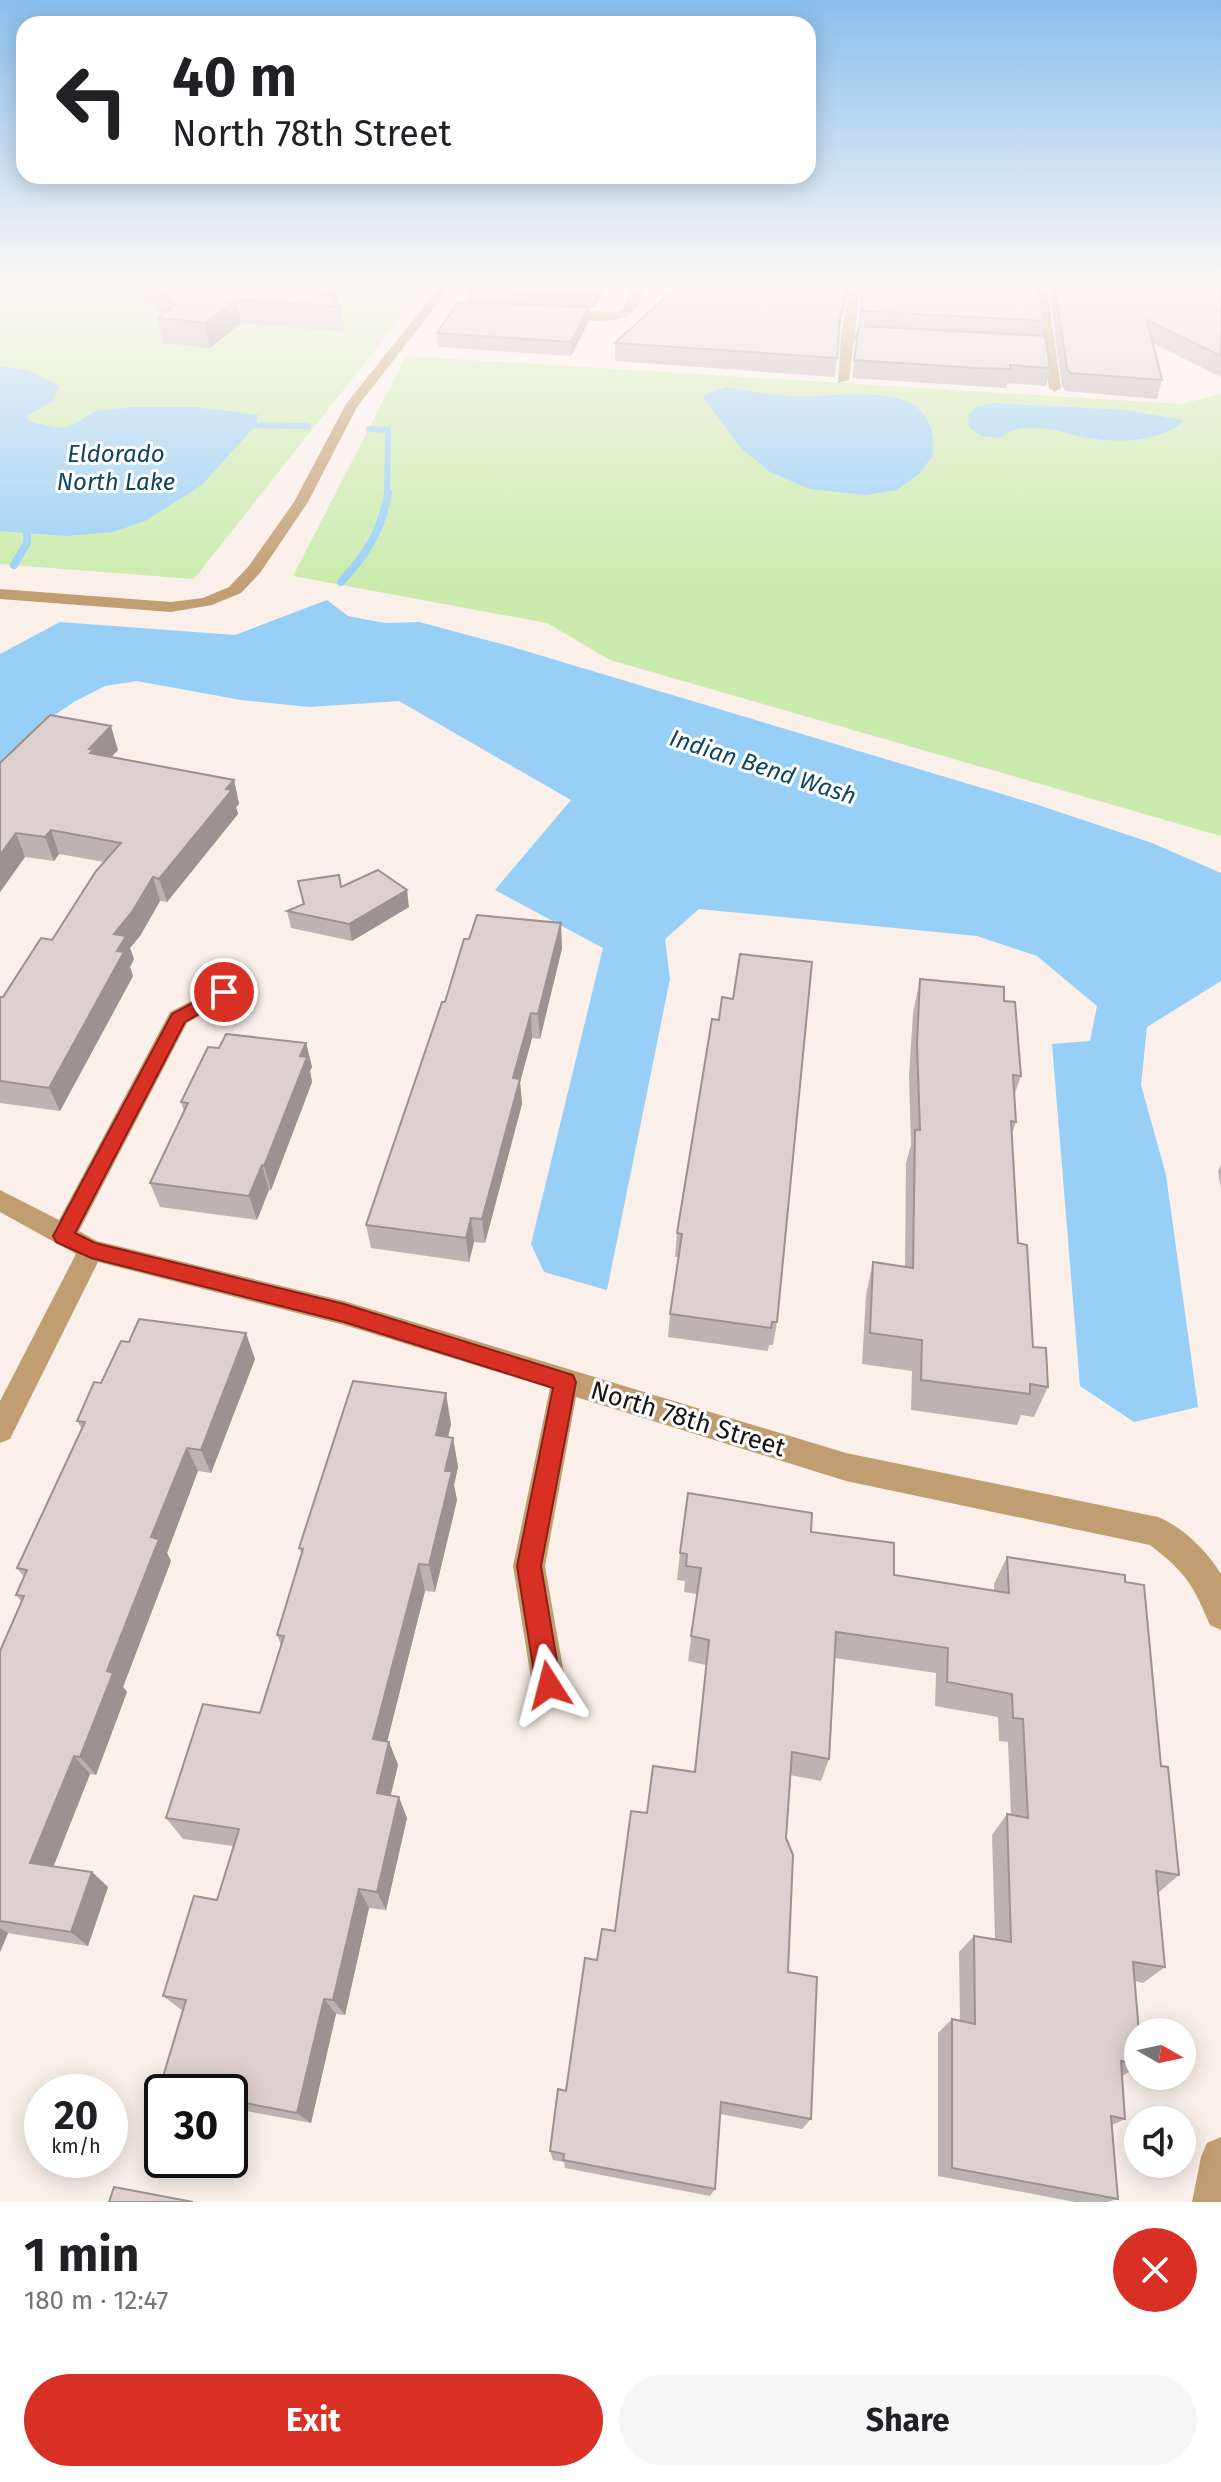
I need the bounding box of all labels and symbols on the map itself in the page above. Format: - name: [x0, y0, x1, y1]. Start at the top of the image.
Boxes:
- water label: Eldorado North Lake: [57, 440, 175, 496]
- water label: Indian Bend Wash: [666, 724, 860, 810]
- pin: [190, 958, 258, 1026]
- street label: North 78th Street: [587, 1375, 790, 1464]
- position arrow: [507, 1643, 591, 1727]
- north arrow: [1124, 2018, 1196, 2090]
- speed limit sign: 30: [144, 2074, 248, 2178]

